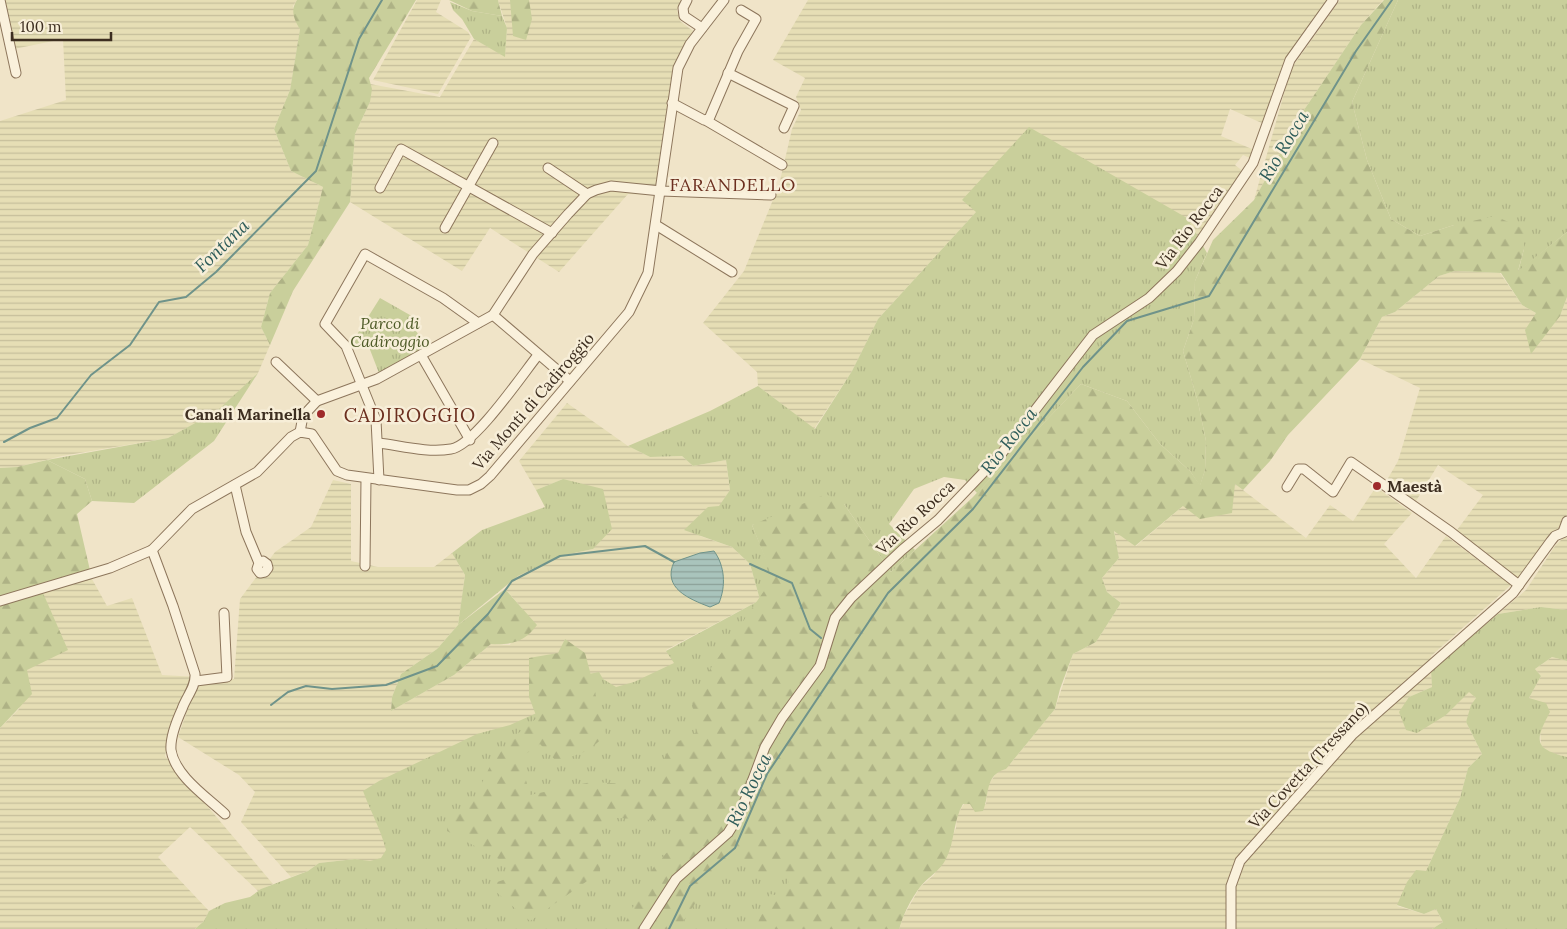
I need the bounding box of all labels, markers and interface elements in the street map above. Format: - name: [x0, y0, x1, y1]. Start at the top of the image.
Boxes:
- scale bar: [12, 10, 111, 42]
- text: 100 m: [20, 17, 61, 36]
- water label: Rio Rocca: [1253, 106, 1314, 185]
- district label: FARANDELLO: [670, 173, 796, 196]
- street label: Via Rio Rocca: [1150, 181, 1227, 274]
- water label: Fontana: [190, 214, 254, 277]
- park label: Parco di Cadiroggio: [350, 313, 430, 351]
- street label: Via Monti di Cadiroggio: [467, 328, 598, 475]
- district label: CADIROGGIO: [344, 403, 476, 427]
- water label: Rio Rocca: [975, 403, 1042, 479]
- place label: Canali Marinella: [185, 404, 312, 424]
- marker: Canali Marinella: [315, 408, 327, 420]
- street label: Via Rio Rocca: [871, 476, 958, 559]
- place label: Maestà: [1387, 476, 1443, 496]
- marker: Maestà: [1371, 480, 1383, 492]
- street label: Via Covetta (Tressano): [1243, 697, 1373, 834]
- water label: Rio Rocca: [721, 749, 776, 830]

